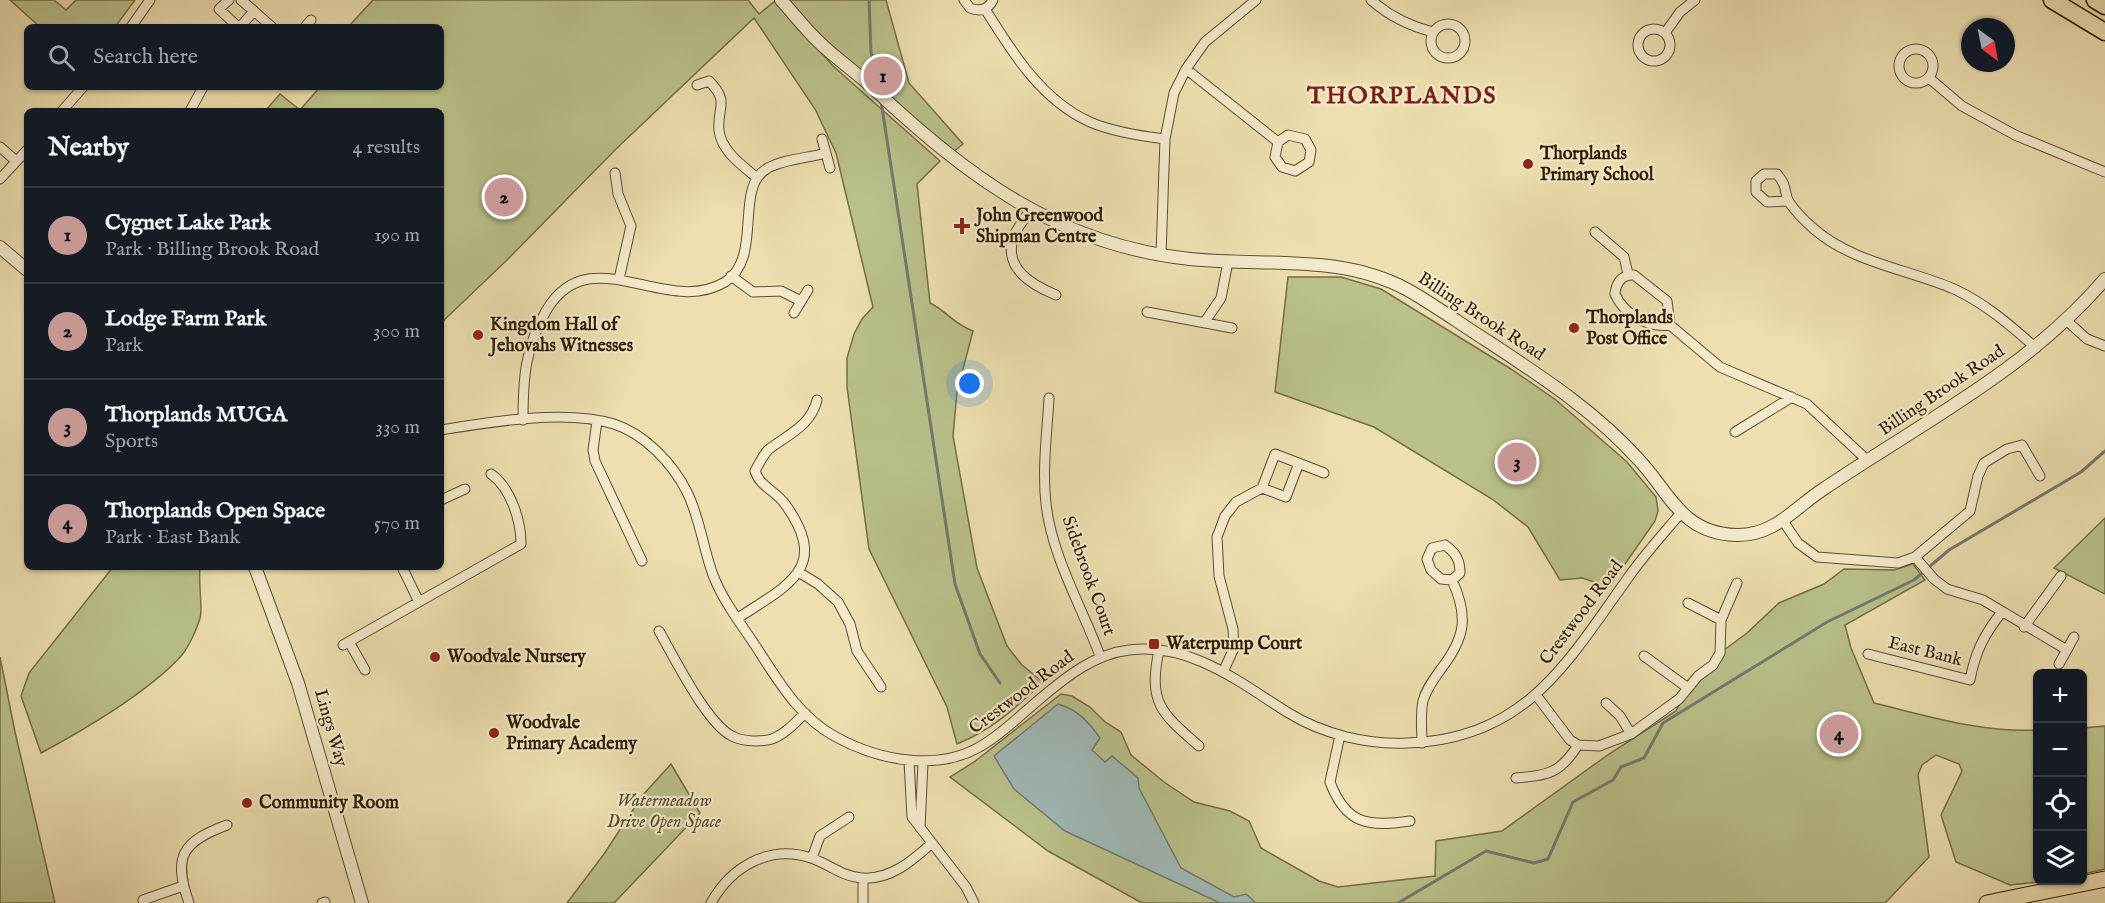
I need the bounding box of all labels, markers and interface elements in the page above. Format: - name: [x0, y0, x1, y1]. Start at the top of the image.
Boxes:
- north arrow: [1961, 18, 2015, 72]
- search box: [24, 24, 444, 90]
- icon: search: [45, 41, 78, 74]
- text: Search here: [93, 43, 198, 71]
- pin: 1: [864, 54, 902, 98]
- district label: THORPLANDS: [1306, 81, 1497, 112]
- text: Nearby: [48, 131, 129, 164]
- text: 4 results: [353, 135, 420, 160]
- place label: Thorplands Primary School: [1539, 143, 1655, 187]
- marker: Thorplands Primary School: [1521, 157, 1535, 171]
- pin: 2: [484, 174, 524, 220]
- place label: John Greenwood Shipman Centre: [974, 205, 1104, 249]
- text: Cygnet Lake Park: [105, 209, 271, 237]
- marker: John Greenwood Shipman Centre: [953, 217, 971, 235]
- text: 1: [64, 223, 71, 248]
- text: 190 m: [374, 223, 420, 248]
- text: Park · Billing Brook Road: [105, 237, 319, 262]
- street label: Billing Brook Road: [1413, 267, 1549, 367]
- text: Lodge Farm Park: [105, 305, 266, 333]
- place label: Thorplands Post Office: [1585, 307, 1674, 351]
- place label: Kingdom Hall of Jehovahs Witnesses: [488, 314, 634, 358]
- text: 2: [63, 319, 72, 344]
- text: 300 m: [373, 319, 420, 344]
- marker: Thorplands Post Office: [1567, 321, 1581, 335]
- marker: Kingdom Hall of Jehovahs Witnesses: [471, 328, 485, 342]
- text: Park: [105, 333, 143, 358]
- street label: Billing Brook Road: [1875, 340, 2010, 442]
- your location: [955, 369, 984, 398]
- text: Thorplands MUGA: [105, 401, 287, 429]
- text: 3: [64, 415, 71, 440]
- text: 330 m: [375, 415, 420, 440]
- text: Sports: [105, 429, 158, 454]
- pin: 3: [1498, 440, 1537, 484]
- text: Thorplands Open Space: [105, 497, 325, 525]
- text: 4: [63, 511, 72, 536]
- text: 570 m: [374, 511, 420, 536]
- street label: Sidebrook Court: [1056, 513, 1120, 639]
- text: Park · East Bank: [105, 525, 240, 550]
- street label: Crestwood Road: [1535, 556, 1629, 670]
- street label: East Bank: [1886, 632, 1965, 672]
- place label: Waterpump Court: [1165, 633, 1303, 656]
- marker: Waterpump Court: [1147, 637, 1161, 651]
- place label: Woodvale Nursery: [446, 646, 587, 669]
- street label: Crestwood Road: [965, 646, 1079, 740]
- marker: Woodvale Nursery: [428, 650, 442, 664]
- map controls: [2033, 669, 2087, 885]
- button: +: [2033, 669, 2087, 723]
- street label: Lings Way: [308, 687, 352, 770]
- place label: Woodvale Primary Academy: [505, 712, 638, 756]
- pin: 4: [1820, 712, 1858, 756]
- button: −: [2033, 723, 2087, 777]
- marker: Woodvale Primary Academy: [487, 726, 501, 740]
- button: locate: [2033, 777, 2087, 831]
- park label: Watermeadow Drive Open Space: [607, 790, 721, 834]
- place label: Community Room: [259, 792, 399, 815]
- marker: Community Room: [240, 796, 254, 810]
- button: layers: [2033, 831, 2087, 885]

